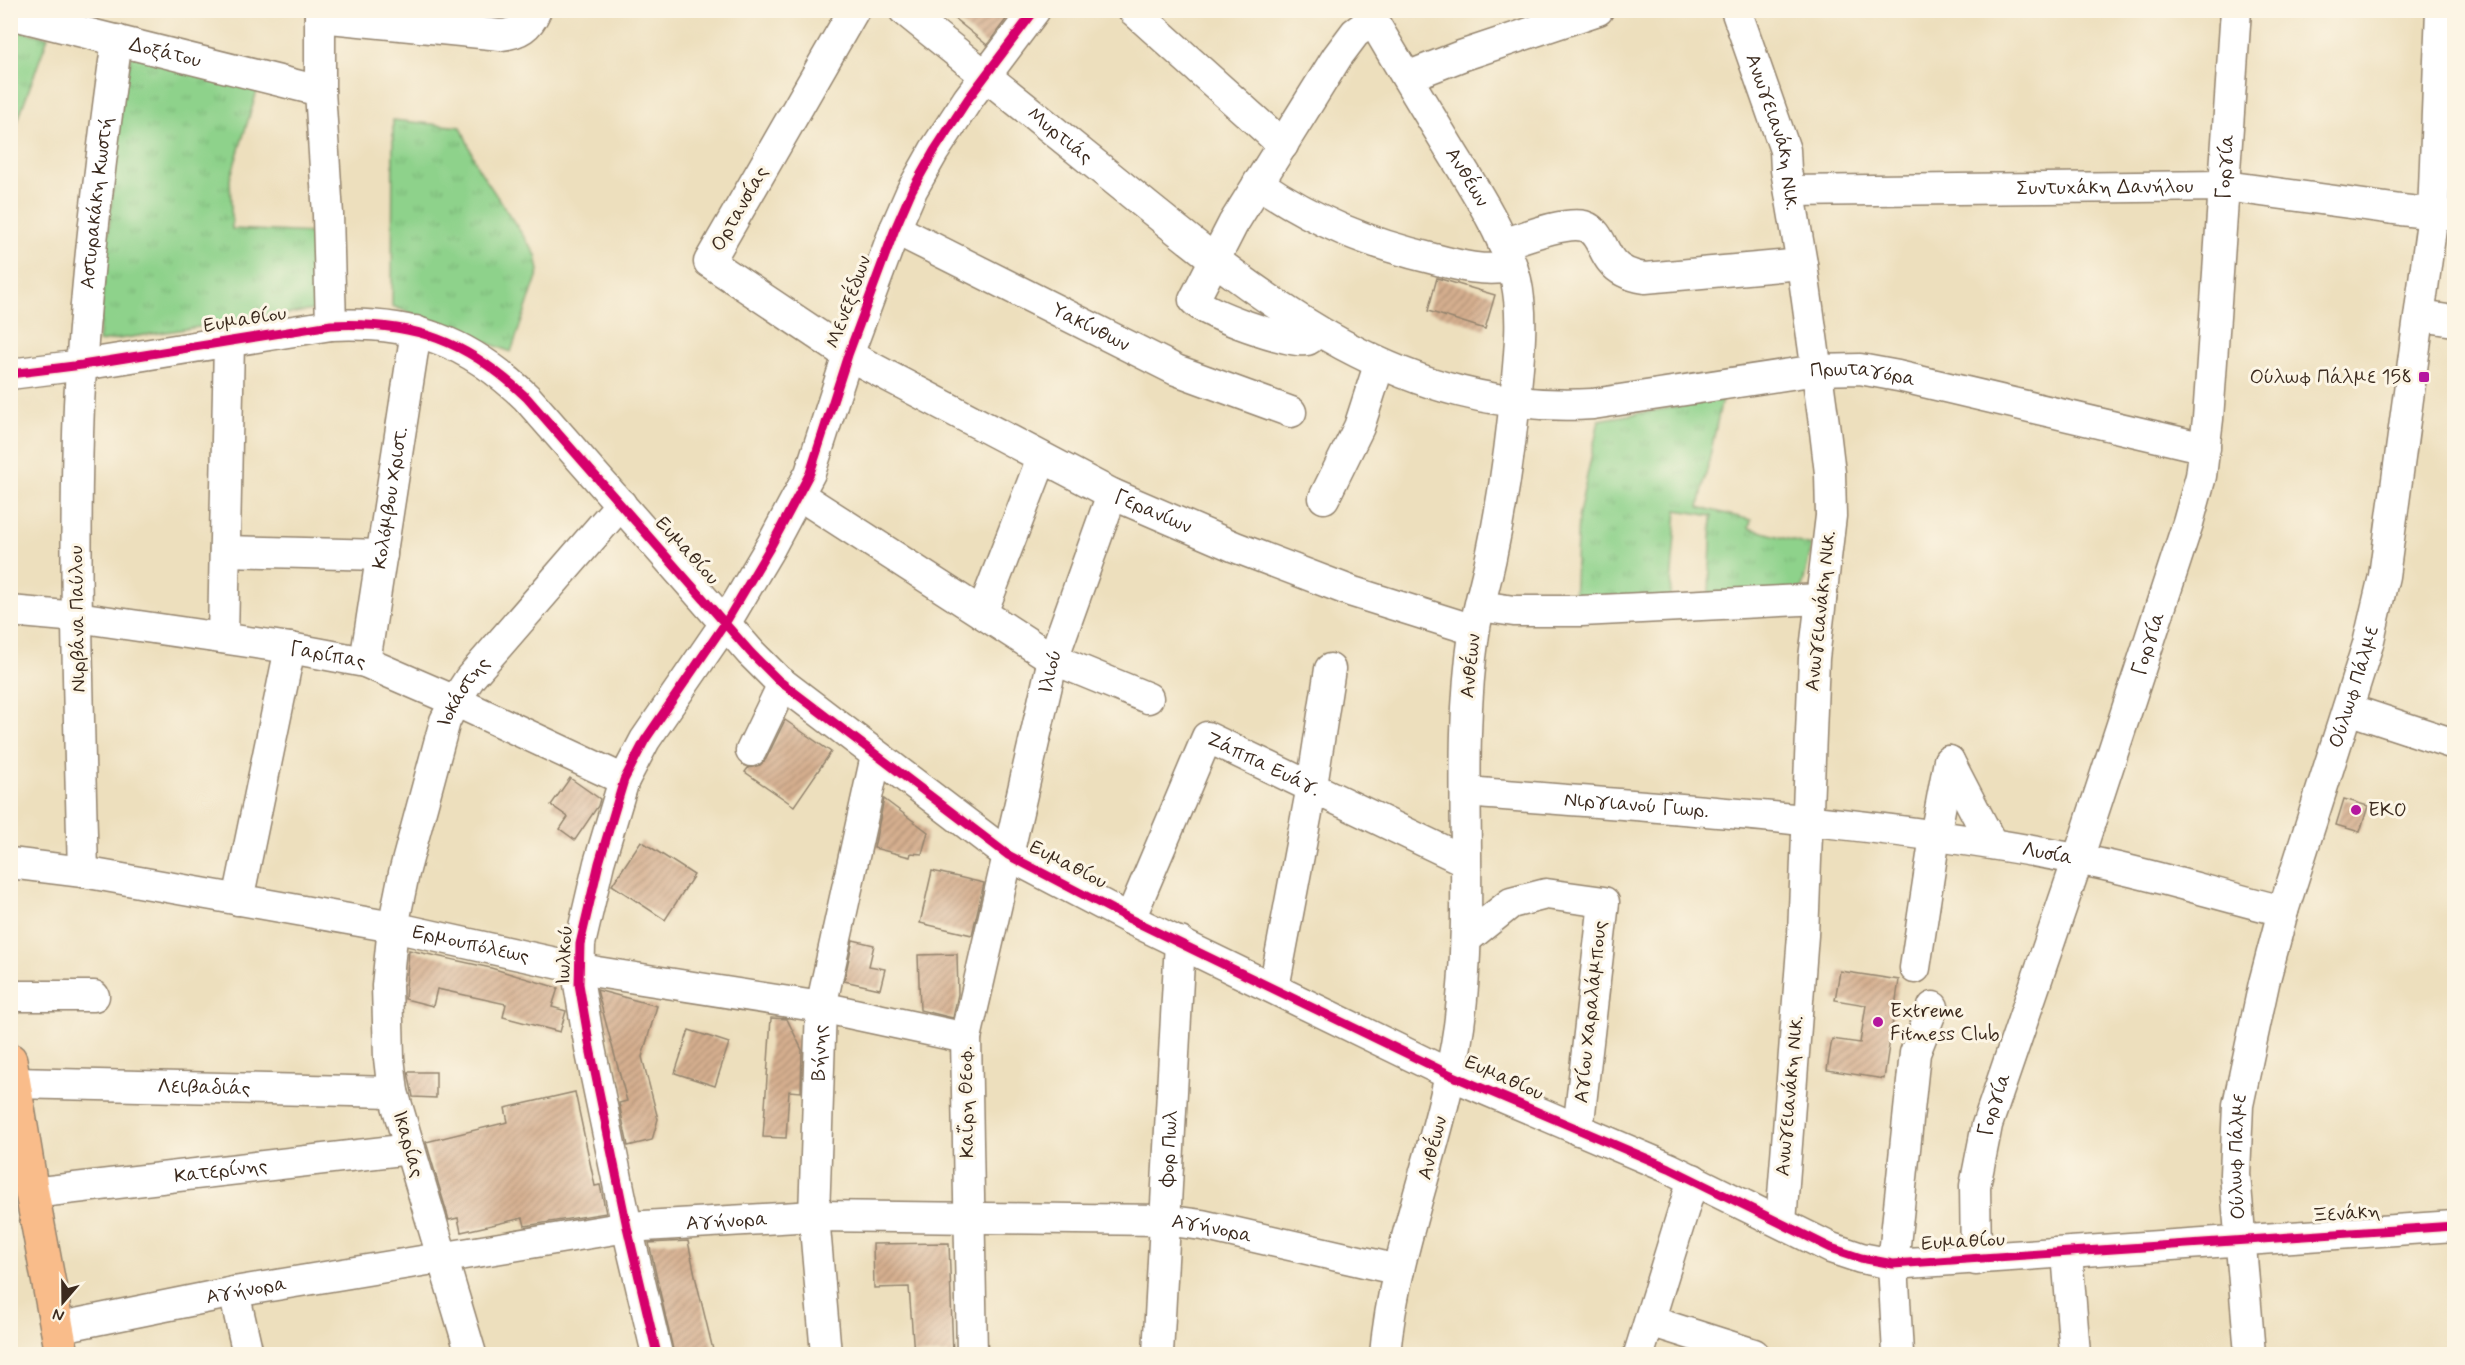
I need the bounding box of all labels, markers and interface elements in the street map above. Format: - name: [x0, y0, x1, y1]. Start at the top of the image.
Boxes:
- street label: Δοξάτου: [127, 31, 204, 74]
- street label: Ανωγειανάκη Νικ.: [1739, 50, 1806, 212]
- street label: Μυρτιάς: [1021, 101, 1099, 170]
- street label: Αστυρακάκη Κωστή: [74, 115, 120, 290]
- street label: Γοργία: [2210, 133, 2241, 200]
- street label: Ανθέων: [1439, 142, 1496, 212]
- street label: Ορτανσίας: [705, 161, 775, 257]
- street label: Συντυχάκη Δανήλου: [2016, 173, 2194, 202]
- street label: Μενεξέδων: [820, 252, 878, 352]
- street label: Υακίνθων: [1047, 296, 1135, 358]
- street label: Ευμαθίου: [201, 300, 289, 340]
- street label: Πρωταγόρα: [1808, 355, 1919, 393]
- place label: Ούλωφ Πάλμε 158: [2250, 364, 2412, 391]
- marker: Ούλωφ Πάλμε 158: [2417, 370, 2431, 384]
- street label: Κολόμβου Χριστ.: [366, 425, 415, 571]
- street label: Γερανίων: [1110, 483, 1196, 540]
- street label: Ευμαθίου: [649, 511, 725, 591]
- street label: Ανωγειανάκη Νικ.: [1799, 529, 1843, 693]
- street label: Νιρβάνα Παύλου: [63, 545, 93, 693]
- street label: Γοργία: [2126, 608, 2172, 679]
- street label: Ούλωφ Πάλμε: [2322, 623, 2385, 751]
- street label: Ανθέων: [1454, 632, 1488, 700]
- street label: Γαρίπας: [288, 635, 368, 675]
- street label: Ιλιού: [1032, 646, 1069, 696]
- street label: Ιοκάστης: [431, 651, 496, 729]
- street label: Ζάππα Ευάγ.: [1202, 725, 1325, 803]
- street label: Νιργιανού Γιωρ.: [1563, 786, 1710, 825]
- place label: EKO: [2368, 797, 2407, 824]
- marker: EKO: [2349, 803, 2363, 817]
- street label: Ευμαθίου: [1025, 834, 1111, 896]
- street label: Λυσία: [2020, 836, 2075, 872]
- street label: Ερμουπόλεως: [410, 918, 532, 970]
- street label: Αγίου Χαραλάμπους: [1568, 919, 1614, 1105]
- street label: Ιωλκού: [550, 924, 580, 986]
- place label: Extreme Fitness Club: [1890, 998, 2000, 1048]
- street label: Ανωγειανάκη Νικ.: [1770, 1014, 1810, 1178]
- marker: Extreme Fitness Club: [1871, 1015, 1885, 1029]
- street label: Βήνης: [805, 1024, 834, 1081]
- street label: Καΐρη Θεοφ.: [953, 1046, 981, 1158]
- street label: Ευμαθίου: [1460, 1049, 1548, 1107]
- street label: Γοργία: [1972, 1069, 2017, 1138]
- street label: Λειβαδιάς: [157, 1073, 251, 1102]
- street label: Ούλωφ Πάλμε: [2221, 1091, 2254, 1221]
- street label: Ικαρίας: [386, 1107, 431, 1181]
- street label: Φορ Πωλ: [1153, 1109, 1185, 1188]
- street label: Ανθέων: [1412, 1113, 1454, 1183]
- street label: Κατερίνης: [173, 1152, 269, 1190]
- street label: Ξενάκη: [2311, 1198, 2381, 1230]
- street label: Αγήνορα: [685, 1205, 769, 1237]
- street label: Αγήνορα: [1170, 1208, 1255, 1250]
- street label: Ευμαθίου: [1920, 1226, 2006, 1258]
- street label: Αγήνορα: [203, 1270, 289, 1311]
- north arrow: [33, 1272, 93, 1332]
- text: N: [50, 1303, 67, 1326]

